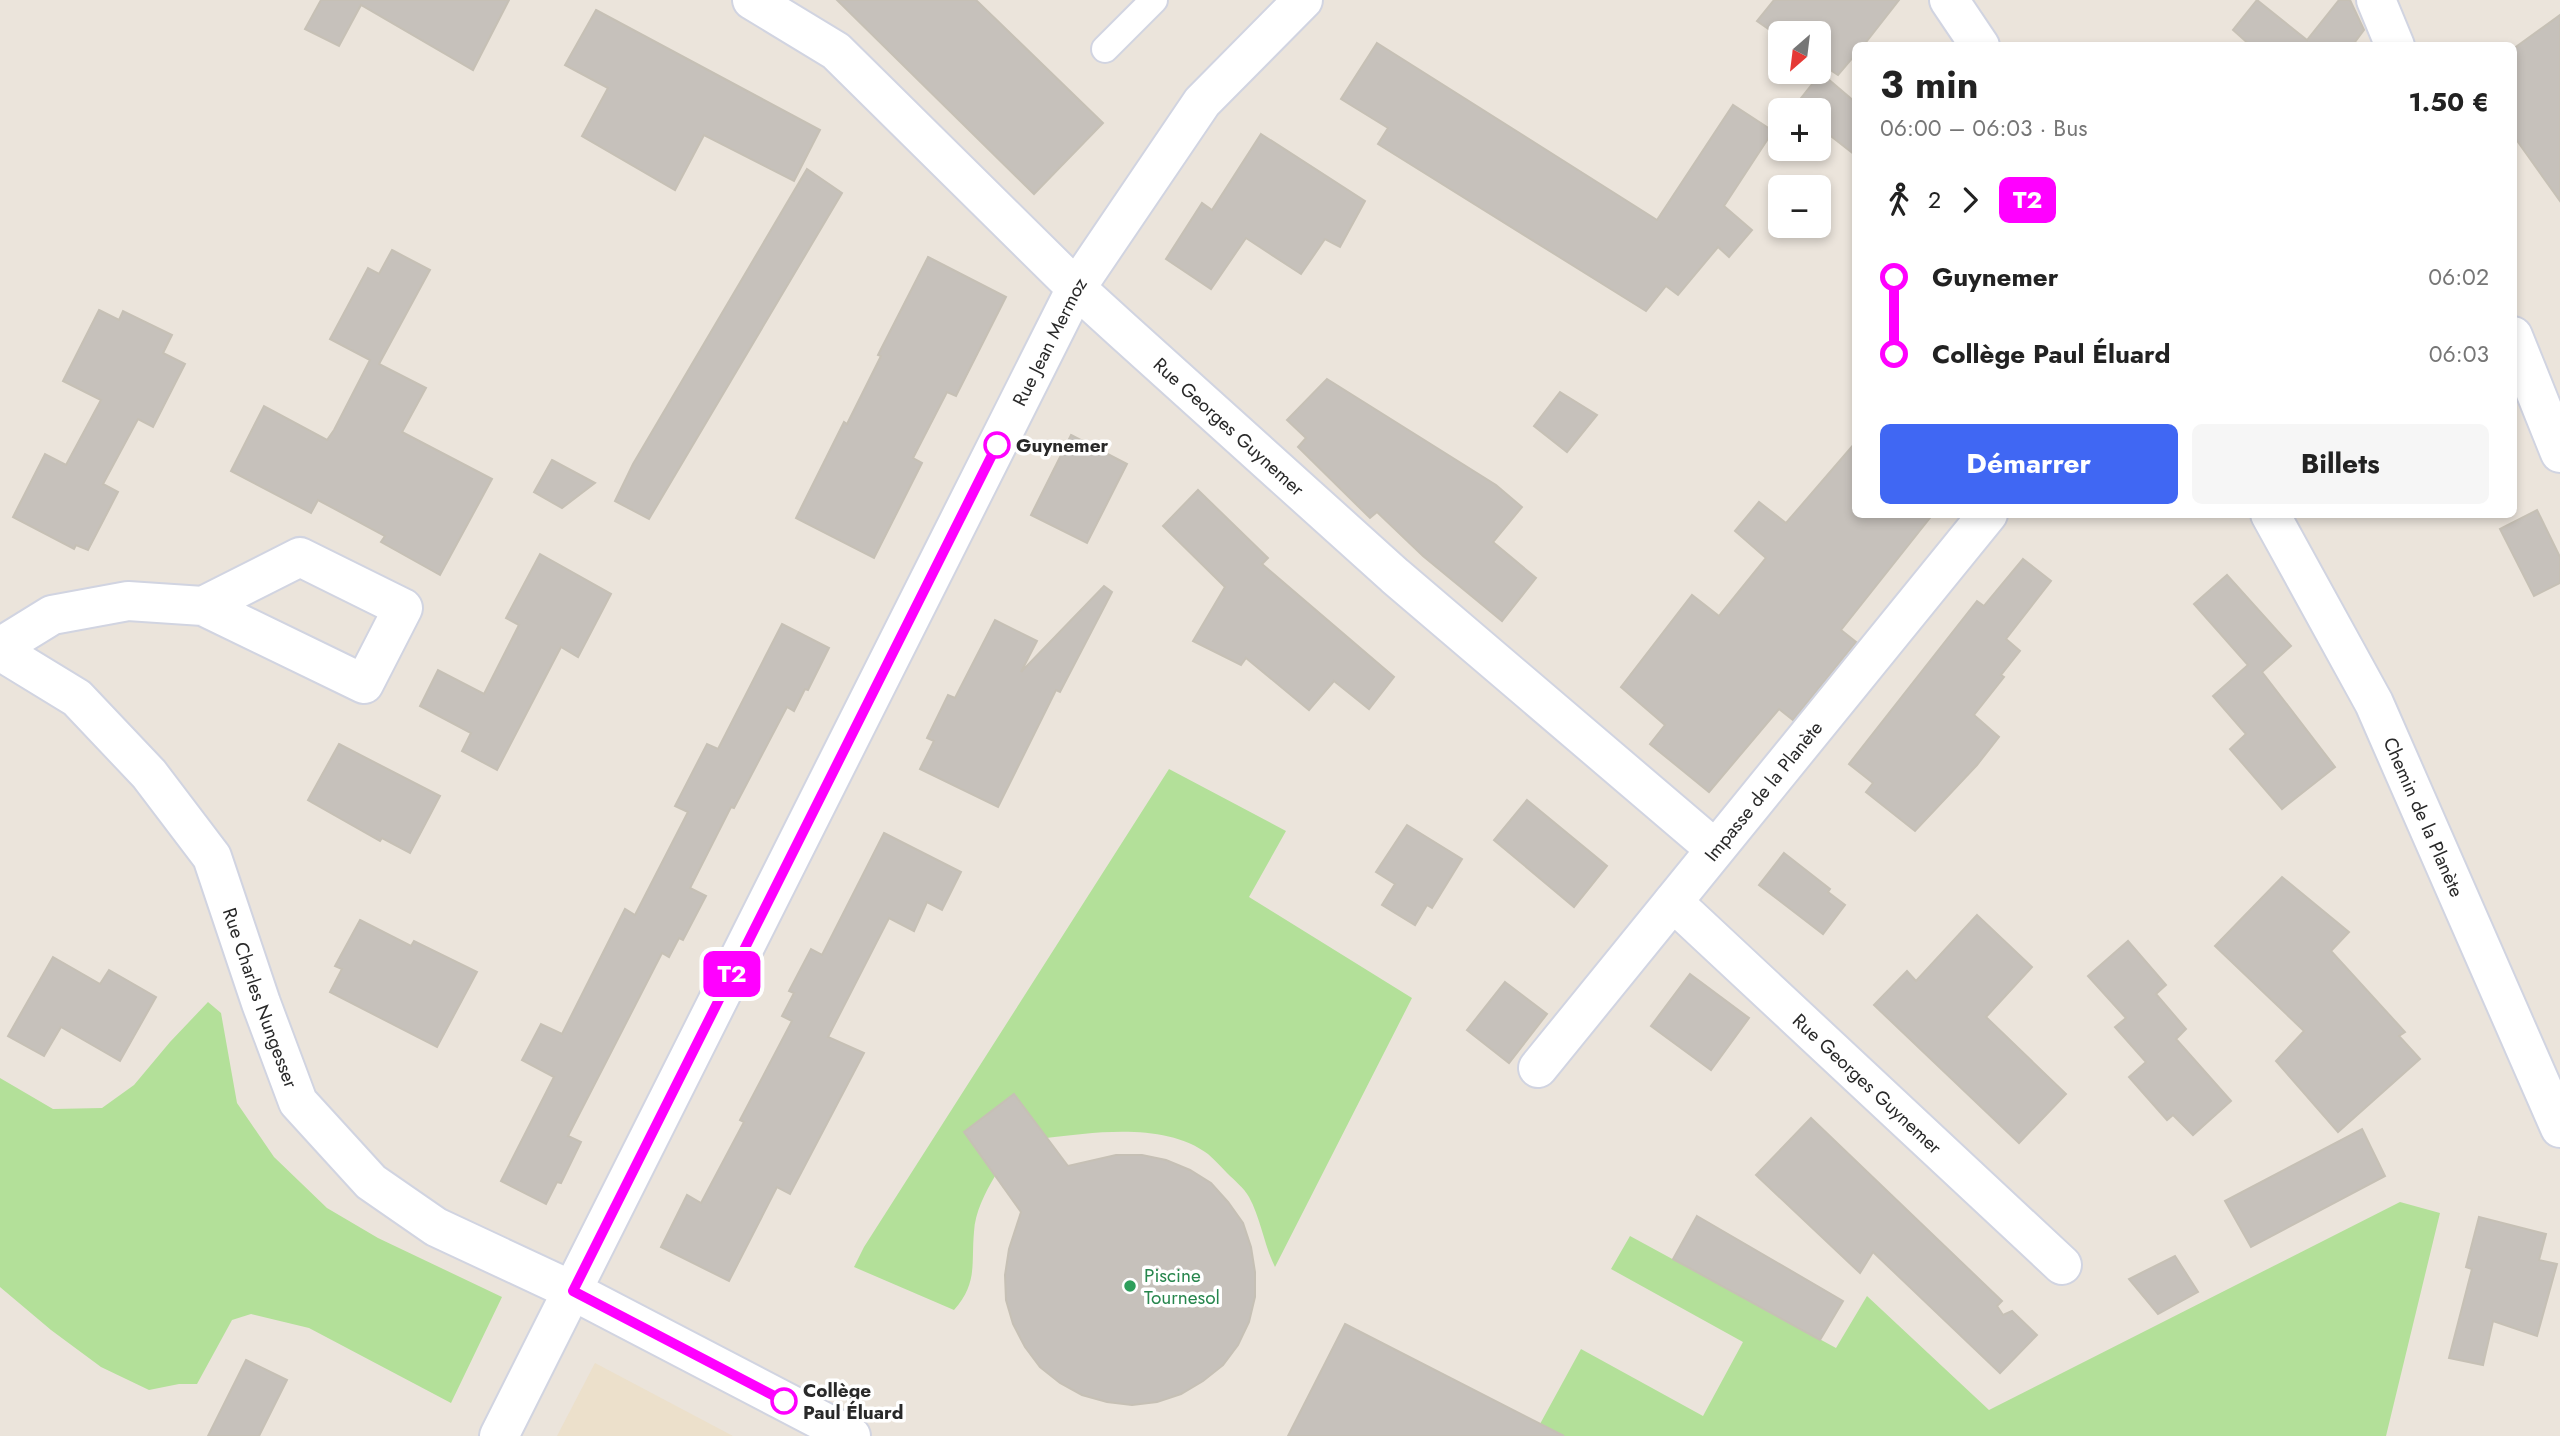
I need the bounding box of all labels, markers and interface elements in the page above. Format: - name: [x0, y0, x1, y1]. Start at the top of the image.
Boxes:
- north arrow: [1768, 21, 1830, 84]
- map controls: [1768, 21, 1831, 238]
- text: 3 min: [1880, 57, 1979, 112]
- text: 1.50 €: [2409, 83, 2489, 121]
- button: +: [1768, 98, 1831, 161]
- text: 06:00 – 06:03 · Bus: [1880, 111, 2088, 145]
- button: −: [1768, 175, 1831, 238]
- icon: walk: [1880, 181, 1918, 219]
- icon: forward: [1951, 181, 1989, 219]
- text: T2: [2013, 182, 2042, 217]
- text: 2: [1928, 183, 1941, 217]
- text: Guynemer: [1932, 258, 2058, 296]
- text: 06:02: [2428, 260, 2489, 294]
- street label: Rue Jean Mermoz: [1006, 272, 1094, 411]
- text: Collège Paul Éluard: [1932, 335, 2171, 373]
- text: 06:03: [2429, 337, 2489, 371]
- street label: Rue Georges Guynemer: [1147, 351, 1311, 503]
- button: Démarrer: [1880, 424, 2178, 504]
- button: Billets: [2192, 424, 2489, 504]
- marker: Guynemer: [984, 432, 1010, 458]
- place label: Guynemer: [1016, 432, 1109, 459]
- street label: Impasse de la Planète: [1698, 715, 1829, 867]
- street label: Chemin de la Planète: [2377, 733, 2470, 901]
- street label: Rue Charles Nungesser: [216, 904, 305, 1092]
- line badge: T2: [700, 951, 764, 997]
- text: T2: [717, 956, 747, 991]
- street label: Rue Georges Guynemer: [1787, 1007, 1948, 1161]
- place label: Piscine Tournesol: [1144, 1262, 1220, 1311]
- marker: Piscine Tournesol: [1122, 1278, 1138, 1294]
- place label: Collège Paul Éluard: [803, 1377, 904, 1426]
- marker: Collège Paul Éluard: [771, 1388, 797, 1414]

